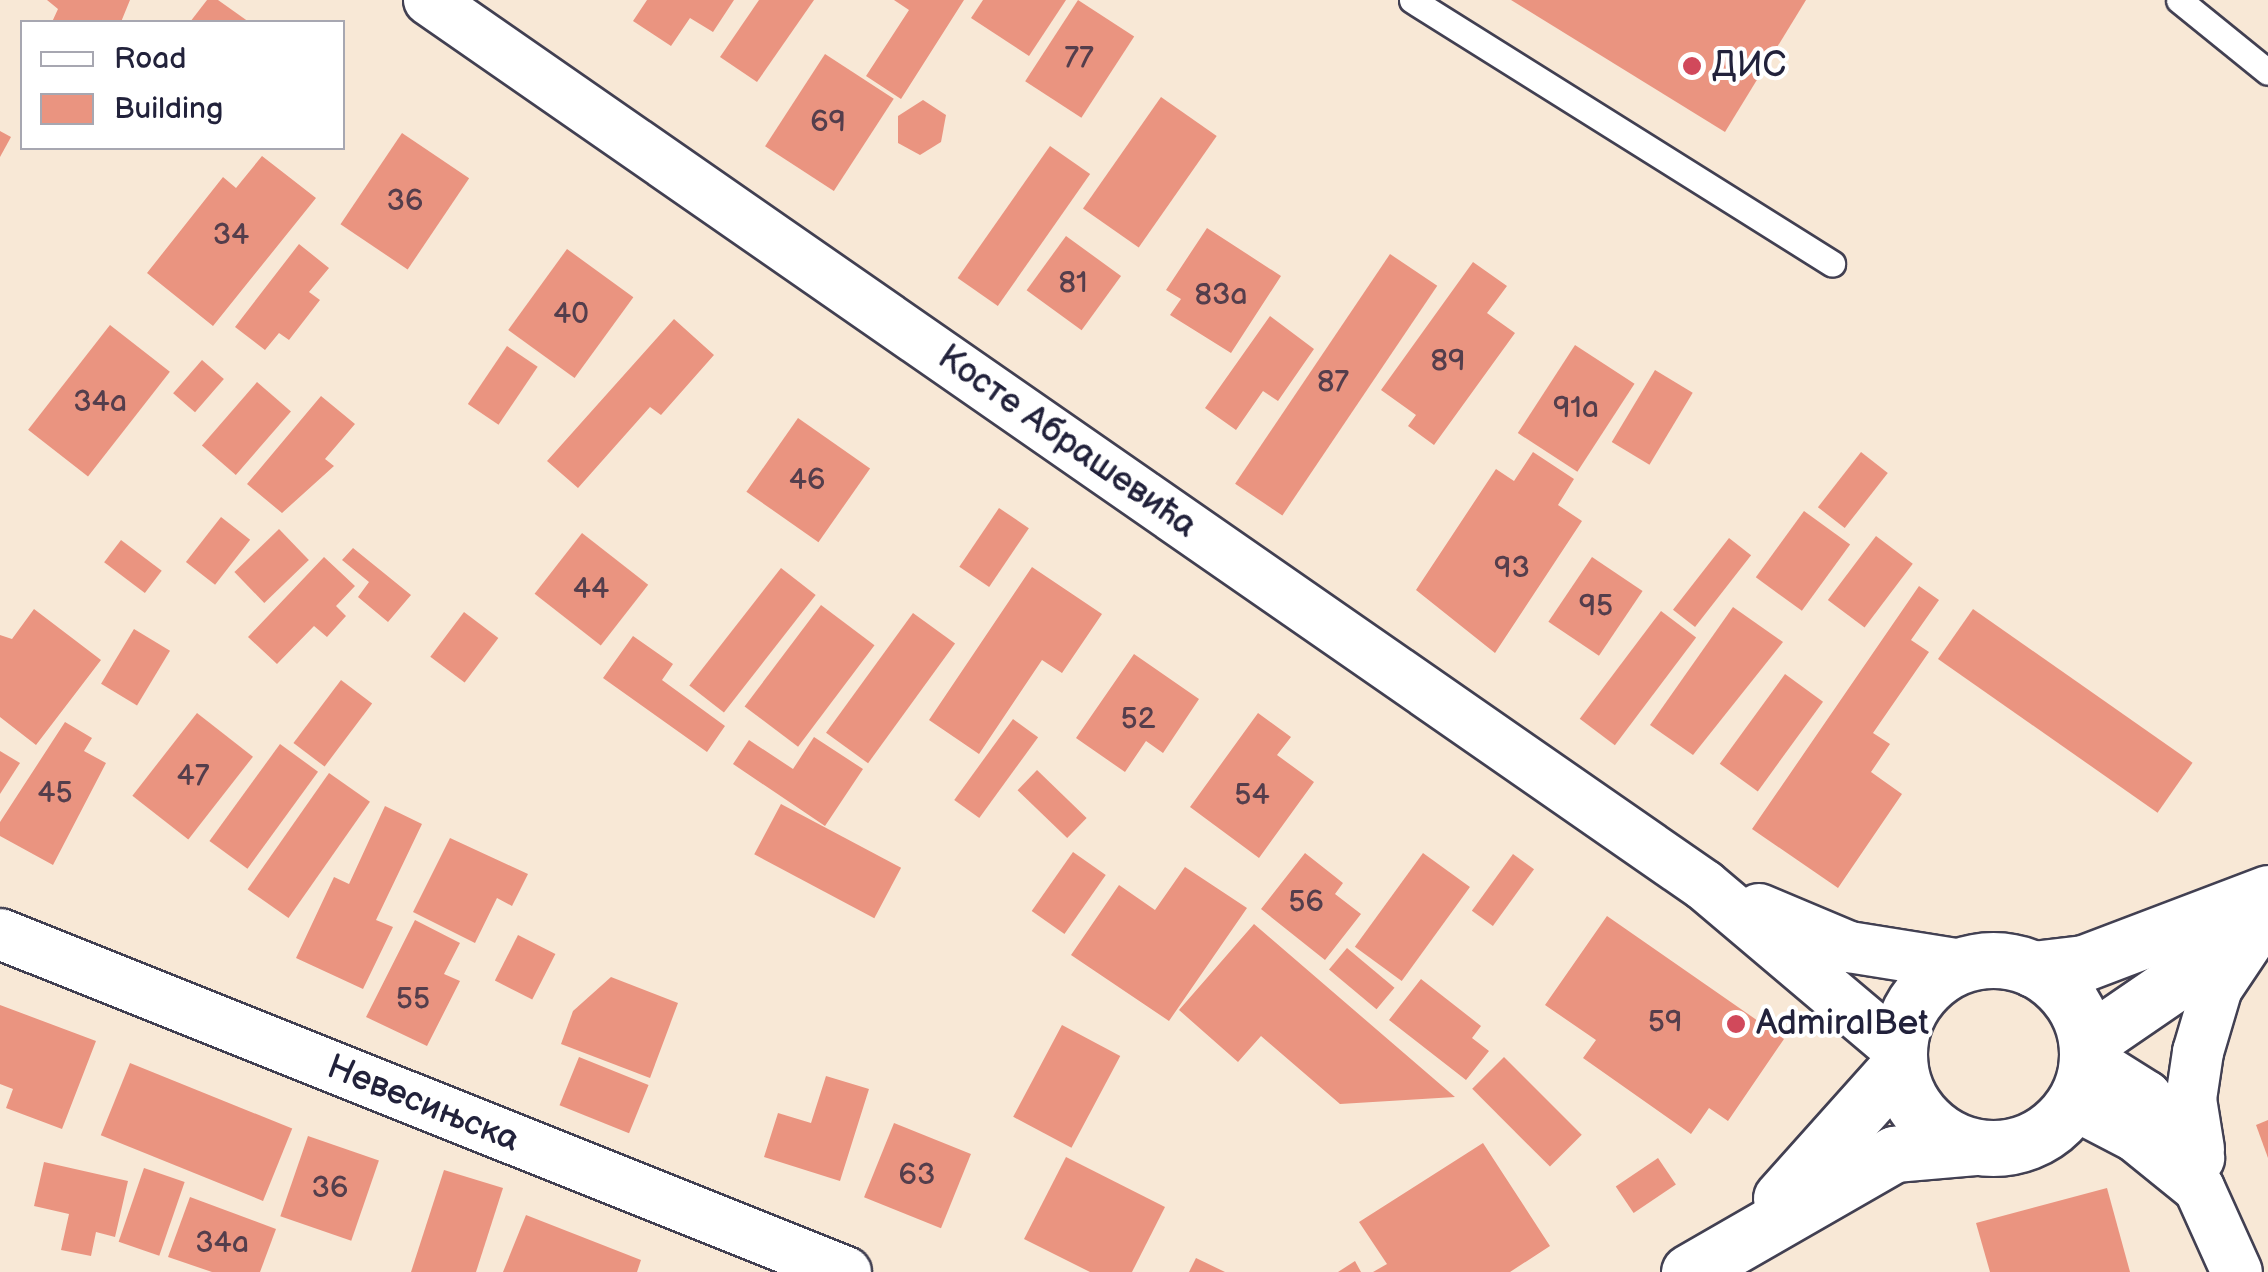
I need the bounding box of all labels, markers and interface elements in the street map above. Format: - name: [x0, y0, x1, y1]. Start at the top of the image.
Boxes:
- legend: [20, 20, 345, 150]
- house number: 77: [1064, 40, 1094, 76]
- text: Road: [114, 41, 187, 77]
- place label: ДИС: [1712, 45, 1786, 87]
- marker: ДИС: [1681, 55, 1703, 77]
- text: Building: [114, 91, 223, 127]
- house number: 69: [810, 104, 846, 140]
- house number: 36: [387, 183, 423, 219]
- house number: 34: [213, 217, 249, 253]
- house number: 81: [1058, 265, 1088, 301]
- house number: 83a: [1195, 277, 1247, 313]
- house number: 40: [553, 296, 589, 332]
- street label: Косте Абрашевића: [929, 337, 1205, 547]
- house number: 89: [1431, 343, 1465, 379]
- house number: 87: [1317, 364, 1349, 400]
- house number: 34a: [73, 384, 127, 420]
- house number: 91a: [1553, 390, 1599, 426]
- house number: 46: [789, 462, 825, 498]
- house number: 93: [1494, 550, 1530, 586]
- house number: 44: [573, 571, 609, 607]
- house number: 95: [1579, 588, 1613, 624]
- house number: 52: [1121, 701, 1155, 737]
- house number: 47: [176, 758, 210, 794]
- house number: 45: [37, 775, 73, 811]
- house number: 54: [1234, 777, 1270, 813]
- house number: 56: [1288, 884, 1324, 920]
- house number: 55: [396, 981, 430, 1017]
- place label: AdmiralBet: [1756, 1003, 1929, 1045]
- house number: 59: [1648, 1004, 1682, 1040]
- marker: AdmiralBet: [1725, 1013, 1747, 1035]
- street label: Невесињска: [321, 1046, 525, 1162]
- house number: 63: [899, 1157, 935, 1193]
- house number: 36: [312, 1170, 348, 1206]
- house number: 34a: [195, 1225, 249, 1261]

